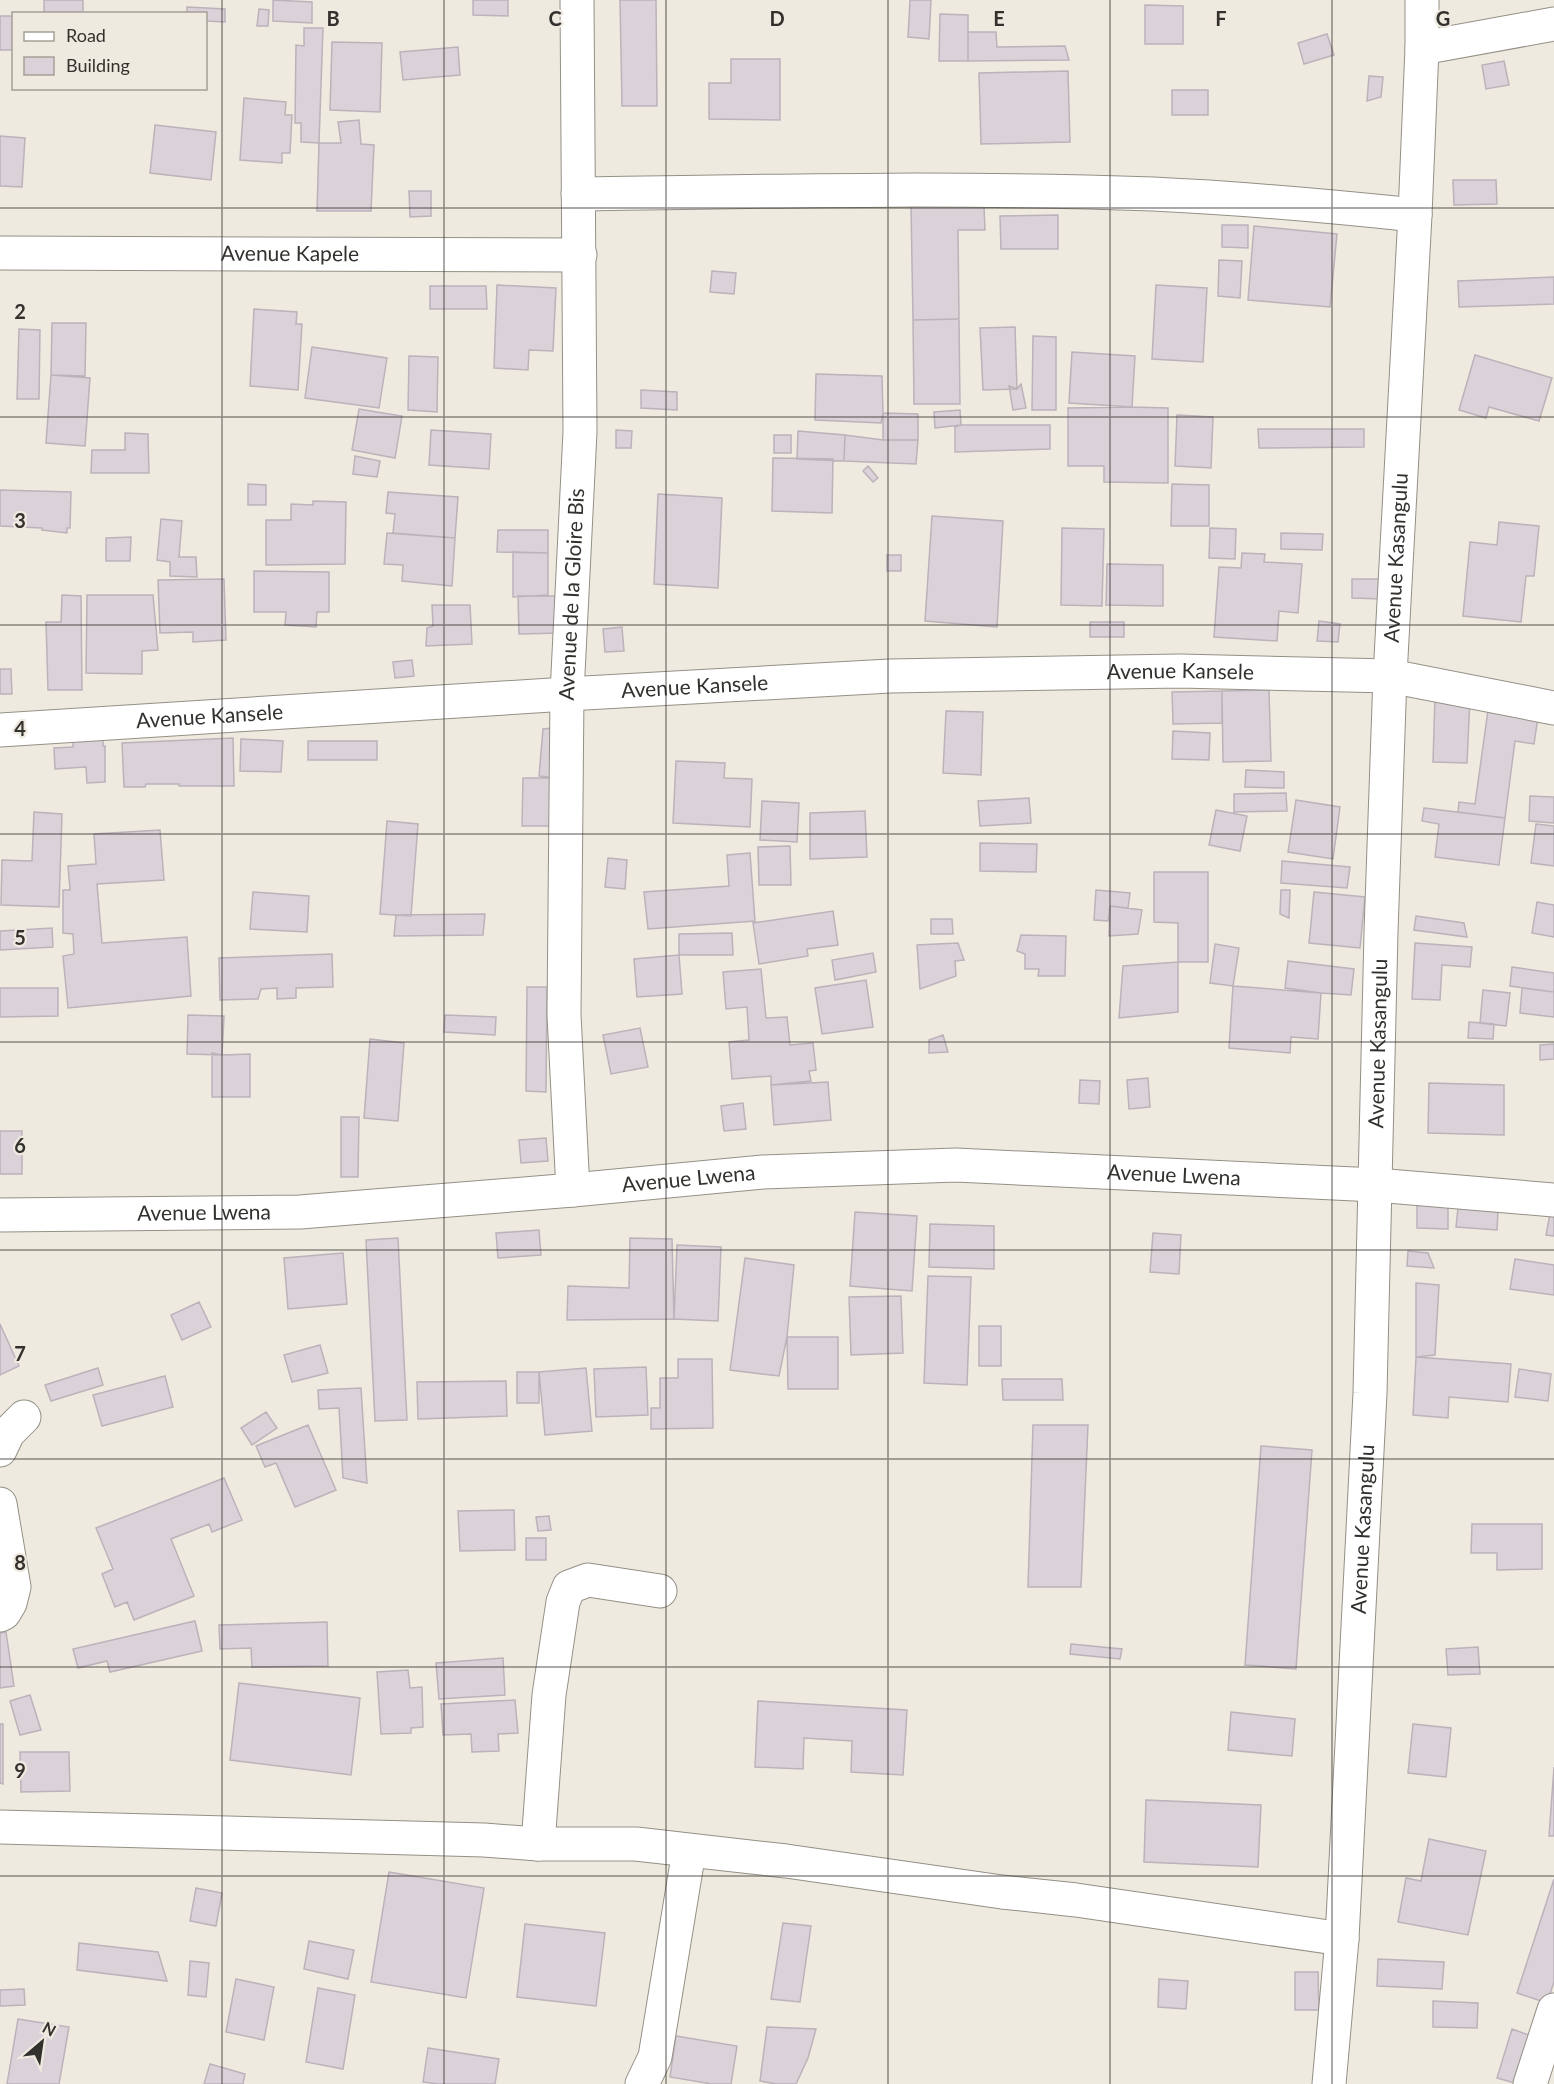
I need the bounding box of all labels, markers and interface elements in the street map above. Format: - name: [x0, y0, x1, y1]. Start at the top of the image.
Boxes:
- text: B: [326, 6, 340, 30]
- text: C: [548, 6, 562, 30]
- text: D: [769, 6, 785, 30]
- text: E: [993, 6, 1005, 30]
- text: F: [1215, 6, 1227, 30]
- text: G: [1436, 6, 1450, 30]
- legend: [12, 12, 207, 90]
- text: Road: [66, 24, 106, 46]
- text: Building: [66, 54, 130, 76]
- street label: Avenue Kapele: [221, 240, 359, 265]
- text: 2: [14, 299, 26, 323]
- street label: Avenue Kasangulu: [1378, 472, 1412, 643]
- street label: Avenue de la Gloire Bis: [553, 488, 588, 701]
- text: 3: [14, 508, 26, 532]
- street label: Avenue Kansele: [1106, 657, 1254, 684]
- street label: Avenue Kansele: [620, 669, 769, 702]
- street label: Avenue Kansele: [135, 698, 284, 732]
- text: 4: [14, 716, 26, 740]
- text: 5: [14, 925, 26, 949]
- street label: Avenue Kasangulu: [1362, 958, 1391, 1129]
- text: 6: [14, 1133, 26, 1157]
- street label: Avenue Lwena: [1106, 1158, 1241, 1190]
- street label: Avenue Lwena: [621, 1159, 756, 1196]
- street label: Avenue Lwena: [137, 1198, 271, 1225]
- text: 7: [14, 1341, 26, 1365]
- street label: Avenue Kasangulu: [1345, 1444, 1378, 1614]
- text: 8: [14, 1550, 26, 1574]
- text: 9: [14, 1758, 26, 1782]
- north arrow: [12, 2012, 72, 2072]
- text: N: [40, 2017, 60, 2040]

